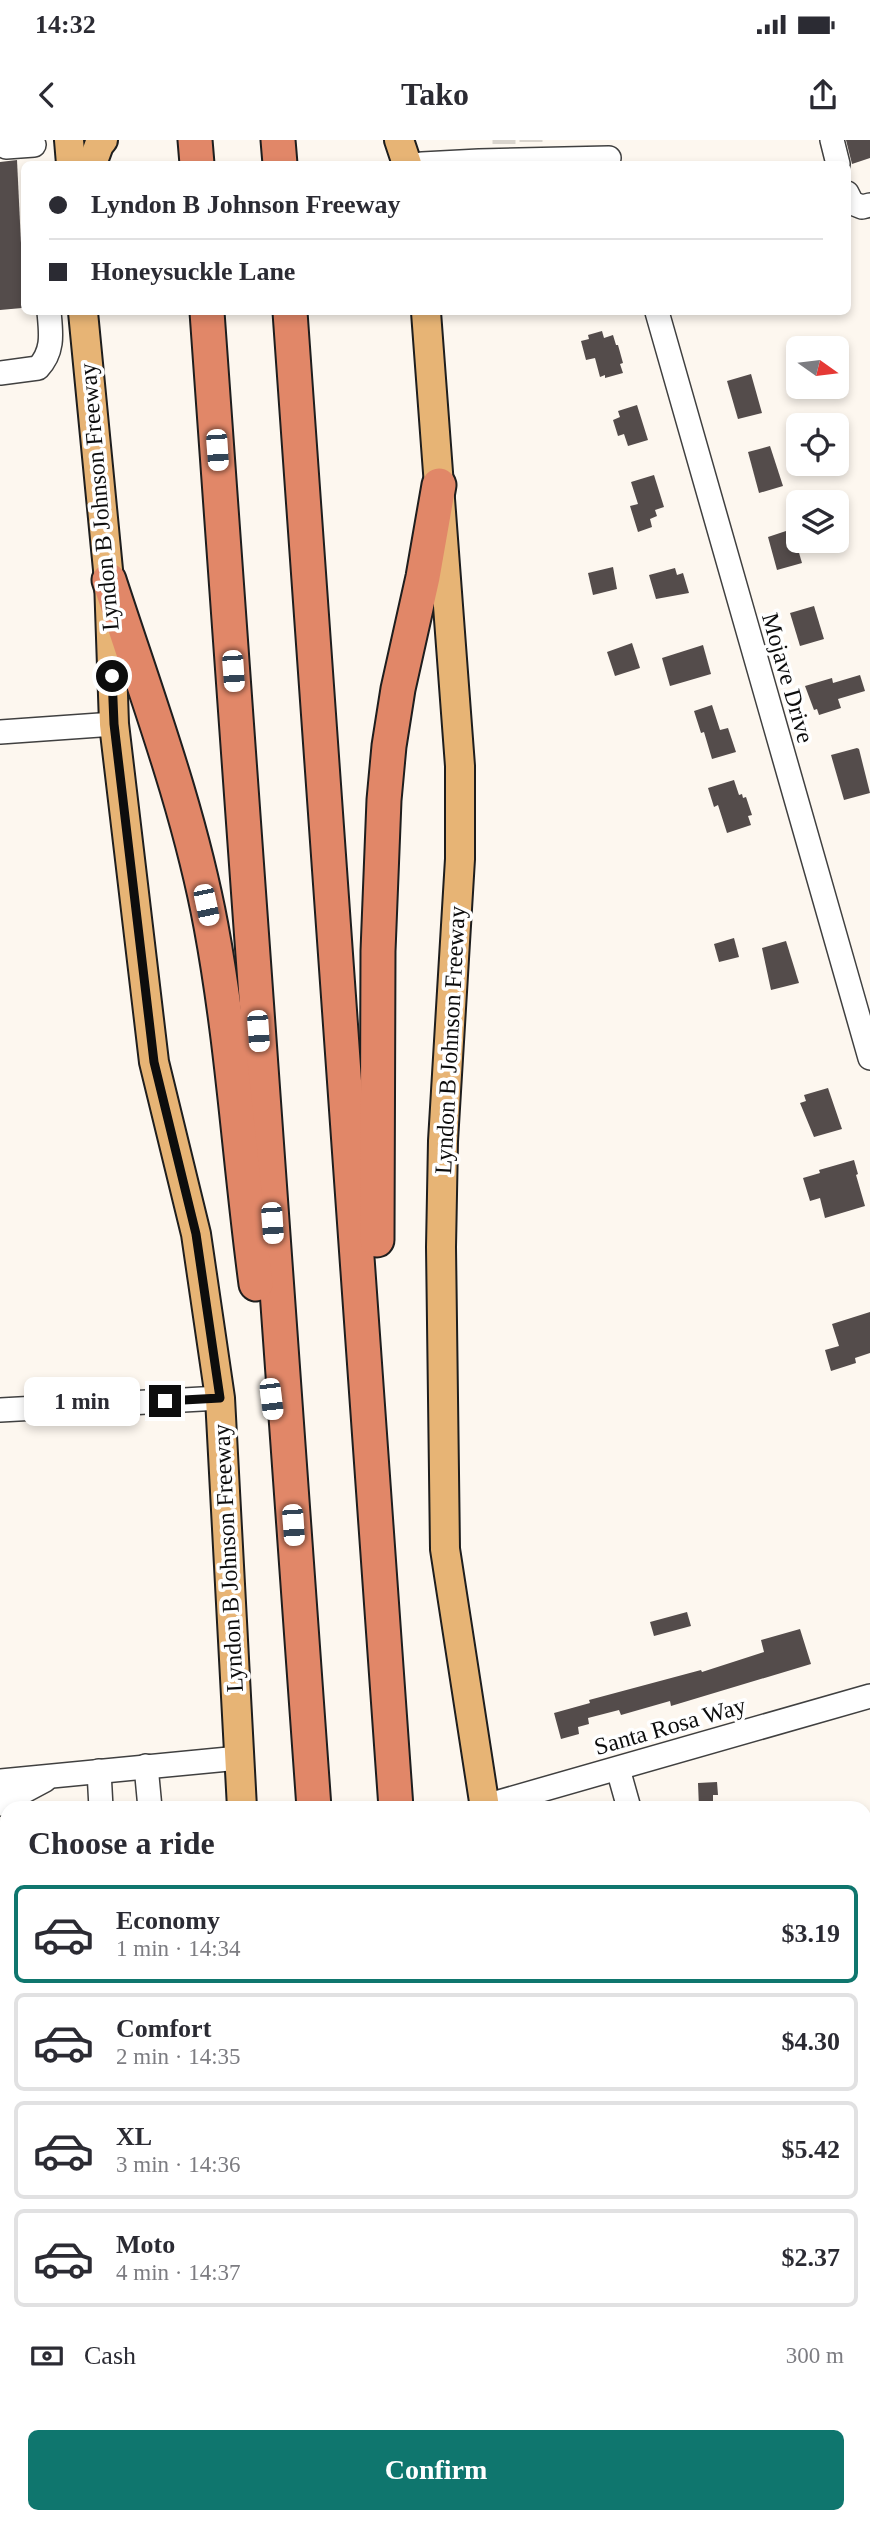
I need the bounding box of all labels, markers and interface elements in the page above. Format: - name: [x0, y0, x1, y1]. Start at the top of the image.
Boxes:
- text: 14:32: [35, 10, 96, 39]
- icon: back: [28, 76, 66, 114]
- text: Tako: [401, 76, 469, 112]
- icon: share: [804, 76, 842, 114]
- text: Lyndon B Johnson Freeway: [91, 190, 400, 219]
- text: Honeysuckle Lane: [91, 257, 295, 286]
- north arrow: [786, 336, 849, 399]
- map controls: [786, 336, 849, 553]
- street label: Lyndon B Johnson Freeway: [74, 362, 124, 632]
- button: locate: [786, 413, 849, 476]
- car: [206, 428, 229, 472]
- button: layers: [786, 490, 849, 553]
- street label: Mojave Drive: [757, 610, 819, 746]
- car: [222, 649, 245, 693]
- route start: [96, 660, 128, 692]
- car: [192, 882, 221, 928]
- street label: Lyndon B Johnson Freeway: [430, 905, 470, 1175]
- car: [247, 1009, 270, 1053]
- car: [261, 1201, 284, 1245]
- callout: 1 min: [25, 1376, 140, 1426]
- car: [259, 1377, 284, 1421]
- route end: [149, 1385, 181, 1417]
- text: 1 min: [54, 1389, 110, 1414]
- street label: Lyndon B Johnson Freeway: [208, 1423, 248, 1693]
- car: [282, 1503, 305, 1547]
- street label: Santa Rosa Way: [591, 1692, 749, 1760]
- text: Choose a ride: [28, 1825, 215, 1861]
- icon: car: [32, 1903, 95, 1966]
- text: Economy: [116, 1906, 220, 1935]
- text: $3.19: [782, 1919, 840, 1948]
- text: 1 min · 14:34: [116, 1936, 241, 1961]
- icon: car: [32, 2011, 95, 2074]
- text: Comfort: [116, 2014, 211, 2043]
- text: $4.30: [782, 2027, 840, 2056]
- text: 2 min · 14:35: [116, 2044, 241, 2069]
- icon: car: [32, 2119, 95, 2182]
- text: XL: [116, 2122, 152, 2151]
- text: $5.42: [782, 2135, 840, 2164]
- text: 3 min · 14:36: [116, 2152, 241, 2177]
- icon: car: [32, 2227, 95, 2290]
- text: Moto: [116, 2230, 175, 2259]
- text: $2.37: [782, 2243, 840, 2272]
- text: 4 min · 14:37: [116, 2260, 241, 2285]
- icon: cash: [28, 2337, 66, 2375]
- text: Cash: [84, 2341, 136, 2370]
- text: 300 m: [786, 2343, 844, 2368]
- button: Confirm: [28, 2430, 844, 2510]

